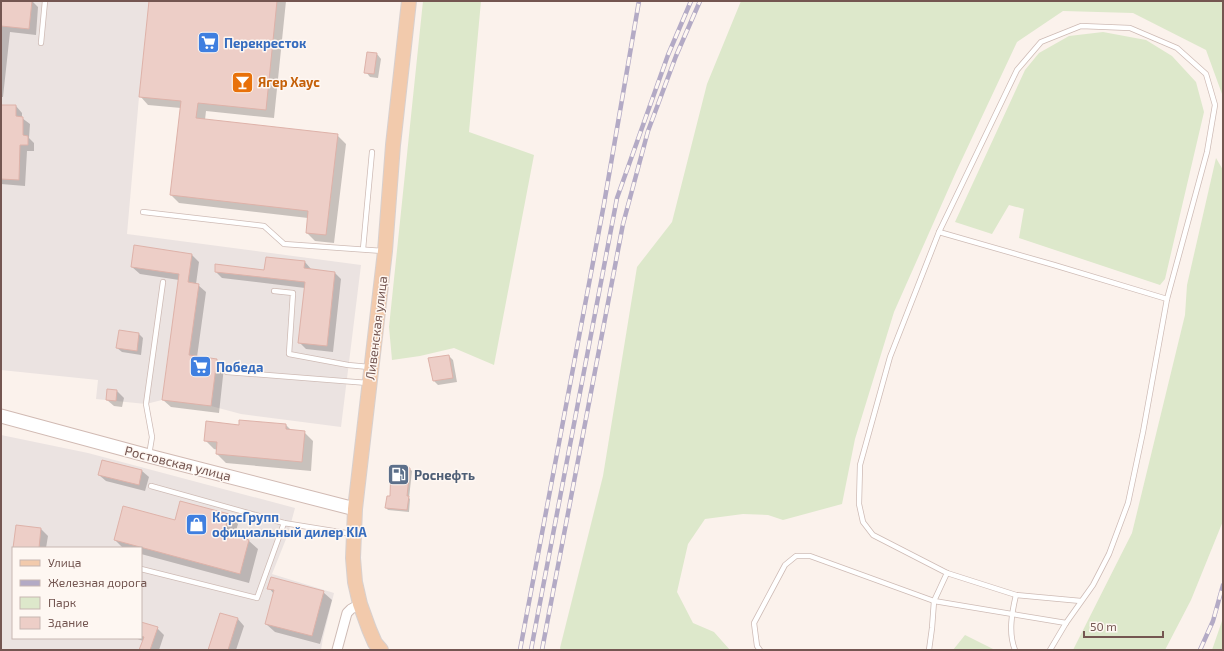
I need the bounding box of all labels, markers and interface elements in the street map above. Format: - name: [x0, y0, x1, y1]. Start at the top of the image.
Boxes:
- supermarket icon: Перекресток: [195, 30, 221, 56]
- place label: Перекресток: [224, 35, 307, 51]
- bar icon: Ягер Хаус: [229, 69, 255, 95]
- place label: Ягер Хаус: [258, 74, 320, 90]
- street label: Ливенская улица: [362, 275, 390, 381]
- supermarket icon: Победа: [187, 354, 213, 380]
- place label: Победа: [216, 359, 263, 375]
- street label: Ростовская улица: [123, 442, 233, 484]
- fuel station icon: Роснефть: [386, 462, 412, 488]
- place label: Роснефть: [414, 467, 475, 483]
- place label: КорсГрупп официальный дилер KIA: [212, 509, 367, 540]
- shop icon: КорсГрупп официальный дилер KIA: [184, 511, 210, 537]
- legend: [12, 547, 142, 639]
- text: Улица: [48, 555, 81, 569]
- text: Железная дорога: [48, 575, 147, 589]
- text: Парк: [48, 595, 77, 609]
- scale bar: [1084, 613, 1163, 639]
- text: Здание: [48, 615, 89, 629]
- text: 50 m: [1090, 619, 1117, 633]

